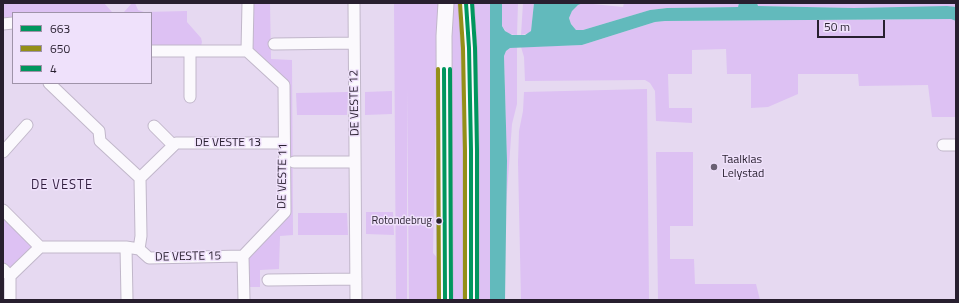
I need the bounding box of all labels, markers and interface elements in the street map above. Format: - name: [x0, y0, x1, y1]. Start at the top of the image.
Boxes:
- legend: [12, 12, 152, 84]
- scale bar: [819, 12, 887, 38]
- text: 50 m: [824, 17, 850, 36]
- text: 663: [50, 19, 70, 38]
- text: 650: [50, 39, 70, 58]
- text: 4: [50, 59, 57, 78]
- street label: DE VESTE 12: [347, 70, 363, 136]
- street label: DE VESTE 13: [195, 136, 261, 150]
- street label: DE VESTE 11: [275, 143, 291, 209]
- place label: Taalklas Lelystad: [722, 153, 764, 181]
- marker: Taalklas Lelystad: [709, 162, 719, 172]
- district label: DE VESTE: [31, 178, 93, 194]
- place label: Rotondebrug: [372, 214, 432, 228]
- marker: Rotondebrug: [434, 216, 444, 226]
- street label: DE VESTE 15: [155, 249, 221, 265]

